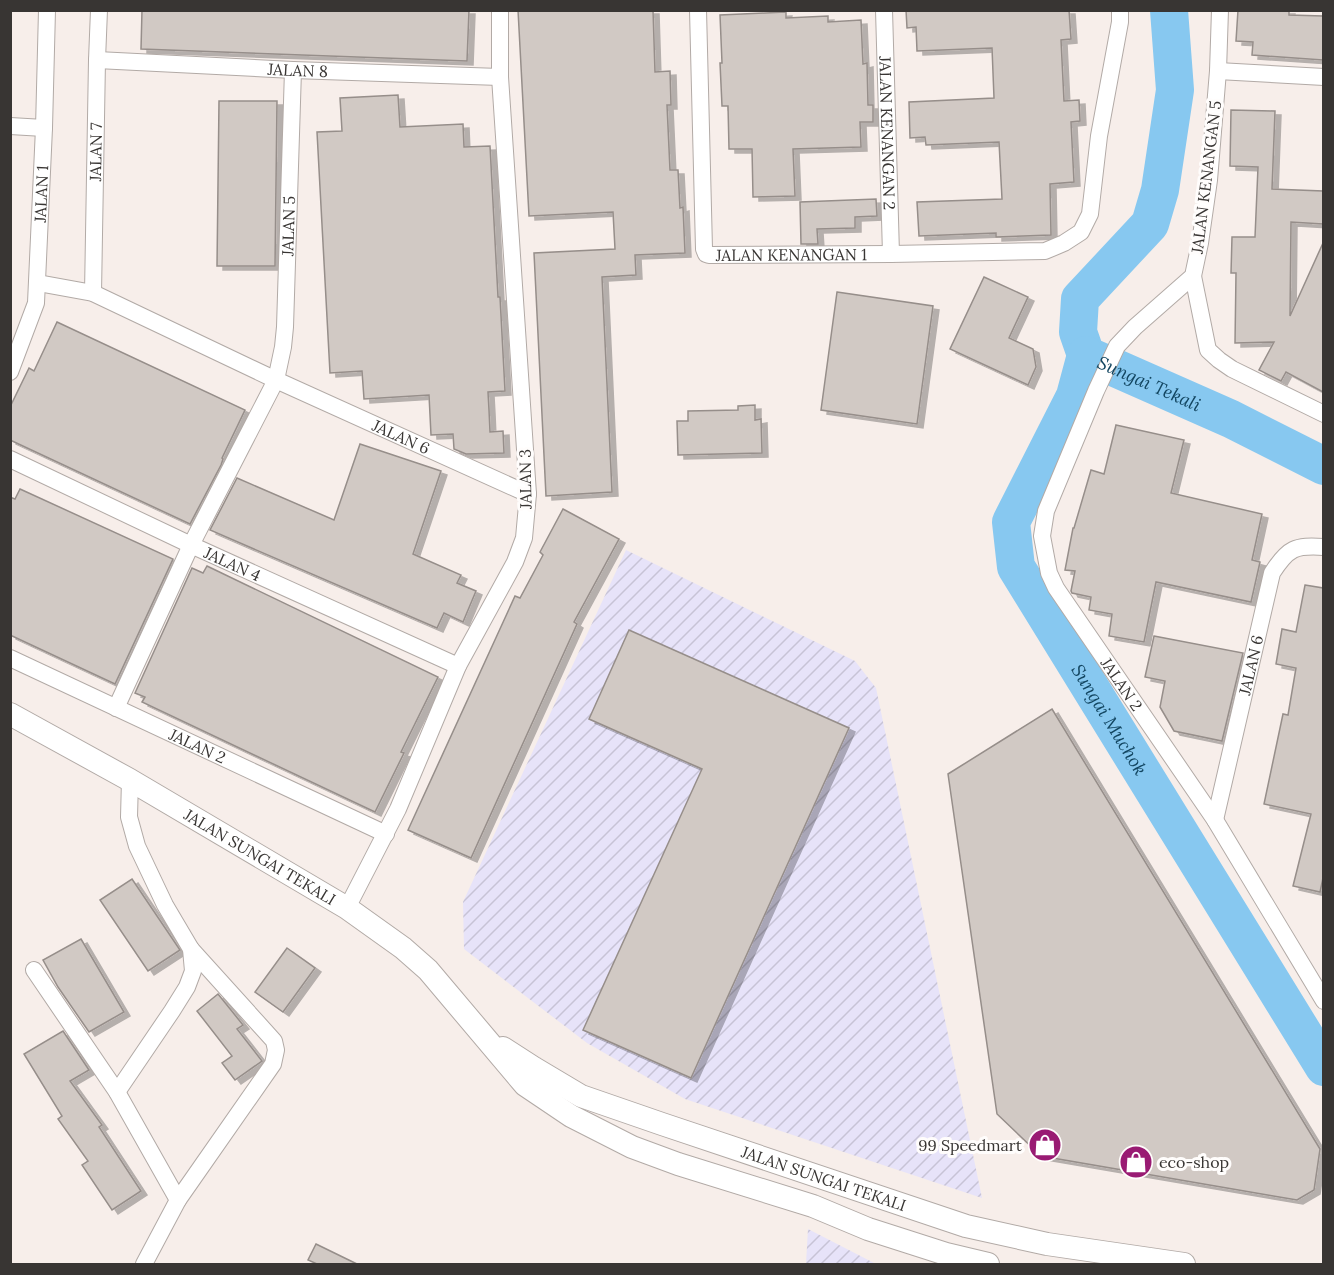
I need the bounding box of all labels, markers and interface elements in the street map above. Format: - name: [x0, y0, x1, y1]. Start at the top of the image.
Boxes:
- street label: JALAN KENANGAN 2: [875, 55, 900, 210]
- street label: JALAN 8: [266, 59, 328, 81]
- street label: JALAN KENANGAN 5: [1187, 99, 1225, 256]
- street label: JALAN 7: [85, 122, 106, 183]
- street label: JALAN 1: [30, 165, 52, 224]
- street label: JALAN 5: [277, 195, 299, 257]
- street label: JALAN KENANGAN 1: [715, 244, 867, 265]
- water label: Sungai Tekali: [1094, 350, 1205, 416]
- street label: JALAN 6: [369, 415, 433, 458]
- street label: JALAN 3: [514, 449, 536, 510]
- street label: JALAN 4: [200, 542, 264, 585]
- street label: JALAN 6: [1234, 633, 1267, 698]
- street label: JALAN 2: [1096, 653, 1147, 715]
- water label: Sungai Muchok: [1067, 660, 1153, 779]
- street label: JALAN 2: [165, 724, 229, 768]
- street label: JALAN SUNGAI TEKALI: [180, 804, 339, 909]
- shop icon: 99 Speedmart: [1027, 1127, 1063, 1163]
- place label: 99 Speedmart: [918, 1135, 1023, 1155]
- street label: JALAN SUNGAI TEKALI: [738, 1141, 909, 1215]
- shop icon: eco-shop: [1118, 1144, 1154, 1180]
- place label: eco-shop: [1159, 1152, 1229, 1172]

